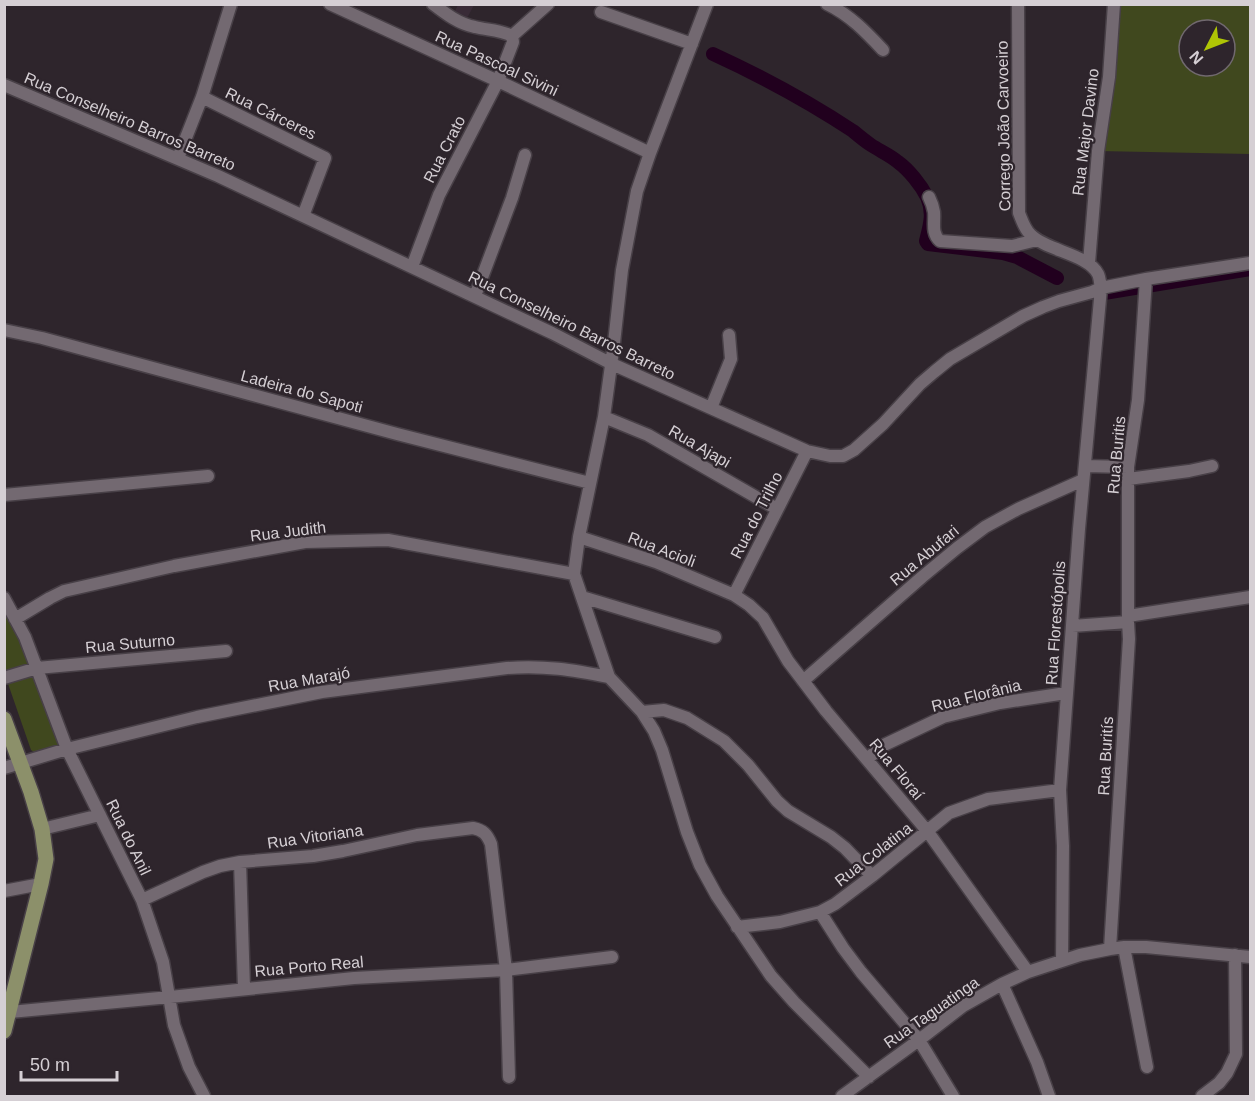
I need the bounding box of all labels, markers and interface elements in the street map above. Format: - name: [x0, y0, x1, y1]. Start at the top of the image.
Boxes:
- north arrow: [1177, 18, 1237, 78]
- street label: Rua Pascoal Sivini: [433, 28, 561, 99]
- street label: Corrego João Carvoeiro: [994, 40, 1013, 212]
- text: N: [1186, 48, 1206, 68]
- street label: Rua Major Davino: [1069, 67, 1102, 197]
- street label: Rua Conselheiro Barros Barreto: [22, 69, 238, 174]
- street label: Rua Cárceres: [223, 84, 319, 143]
- street label: Rua Crato: [420, 113, 469, 186]
- street label: Rua Conselheiro Barros Barreto: [466, 268, 678, 383]
- street label: Ladeira do Sapoti: [239, 367, 365, 416]
- street label: Rua Buritis: [1105, 415, 1128, 495]
- street label: Rua Ajapi: [666, 422, 734, 471]
- street label: Rua do Trilho: [727, 469, 786, 561]
- street label: Rua Judith: [249, 518, 327, 545]
- street label: Rua Abufari: [887, 522, 962, 589]
- street label: Rua Acioli: [626, 529, 698, 570]
- street label: Rua Florestópolis: [1043, 560, 1068, 686]
- street label: Rua Suturno: [85, 631, 176, 656]
- street label: Rua Marajó: [267, 664, 351, 695]
- street label: Rua Florânia: [930, 676, 1023, 715]
- street label: Rua Buritís: [1095, 716, 1116, 796]
- street label: Rua Floraí: [866, 735, 927, 804]
- street label: Rua do Anil: [103, 797, 154, 878]
- street label: Rua Colatina: [832, 819, 915, 890]
- street label: Rua Vitoriana: [266, 821, 364, 852]
- street label: Rua Porto Real: [254, 953, 364, 980]
- street label: Rua Taguatinga: [881, 973, 982, 1051]
- scale bar: [21, 1044, 117, 1082]
- text: 50 m: [30, 1055, 70, 1075]

